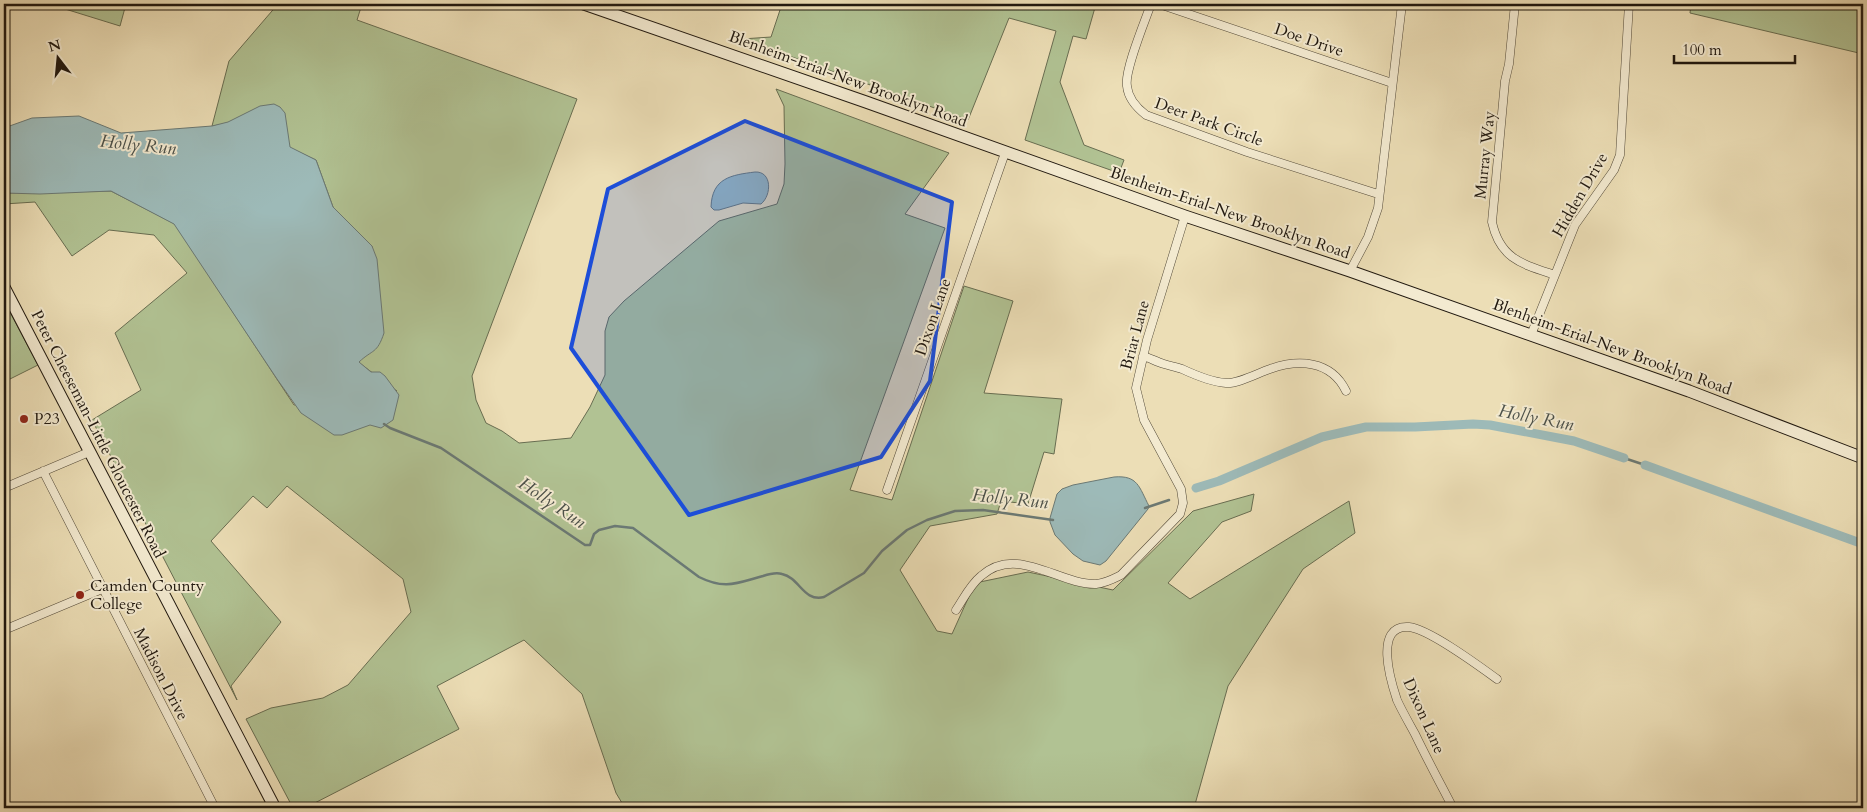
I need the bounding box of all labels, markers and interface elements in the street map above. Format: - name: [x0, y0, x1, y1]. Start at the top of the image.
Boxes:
- street label: Doe Drive: [1271, 18, 1347, 62]
- street label: Blenheim-Erial-New Brooklyn Road: [726, 25, 971, 133]
- north arrow: [32, 32, 82, 82]
- scale bar: [1674, 32, 1796, 64]
- text: N: [46, 35, 63, 57]
- text: 100 m: [1682, 40, 1722, 60]
- street label: Deer Park Circle: [1152, 92, 1266, 152]
- street label: Murray Way: [1469, 109, 1501, 200]
- water label: Holly Run: [99, 129, 178, 161]
- street label: Hidden Drive: [1547, 149, 1613, 241]
- street label: Blenheim-Erial-New Brooklyn Road: [1107, 161, 1353, 265]
- street label: Dixon Lane: [910, 275, 956, 359]
- street label: Blenheim-Erial-New Brooklyn Road: [1490, 293, 1735, 401]
- street label: Briar Lane: [1115, 298, 1155, 372]
- street label: Peter Cheeseman-Little Gloucester Road: [26, 306, 171, 562]
- water label: Holly Run: [1496, 398, 1576, 438]
- place label: P23: [34, 408, 60, 430]
- marker: P23: [18, 413, 30, 425]
- water label: Holly Run: [513, 471, 591, 535]
- water label: Holly Run: [971, 483, 1050, 515]
- place label: Camden County College: [90, 575, 205, 615]
- marker: Camden County College: [74, 589, 86, 601]
- street label: Madison Drive: [128, 624, 194, 724]
- street label: Dixon Lane: [1398, 675, 1450, 757]

